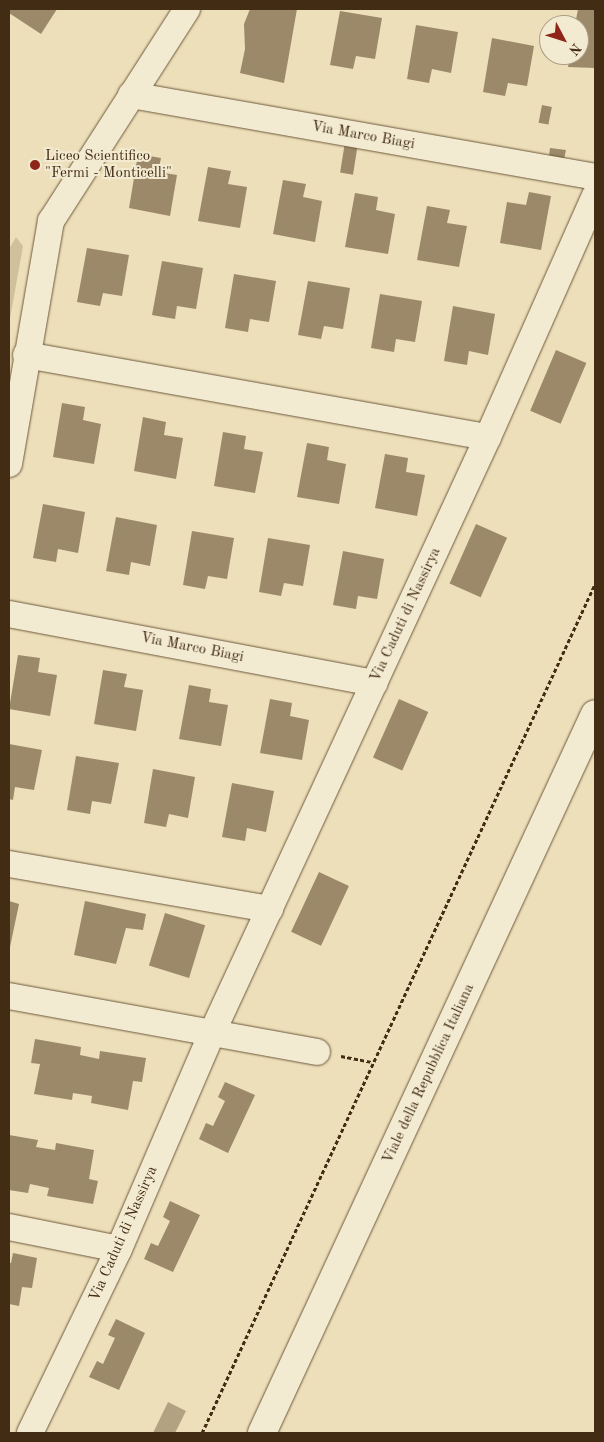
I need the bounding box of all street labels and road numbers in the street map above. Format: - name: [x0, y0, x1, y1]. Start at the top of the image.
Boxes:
- street label: Via Marco Biagi: [310, 118, 416, 154]
- street label: Via Caduti di Nassirya: [367, 545, 445, 685]
- street label: Via Marco Biagi: [139, 629, 245, 667]
- street label: Viale della Repubblica Italiana: [379, 981, 479, 1167]
- street label: Via Caduti di Nassirya: [86, 1163, 162, 1305]

